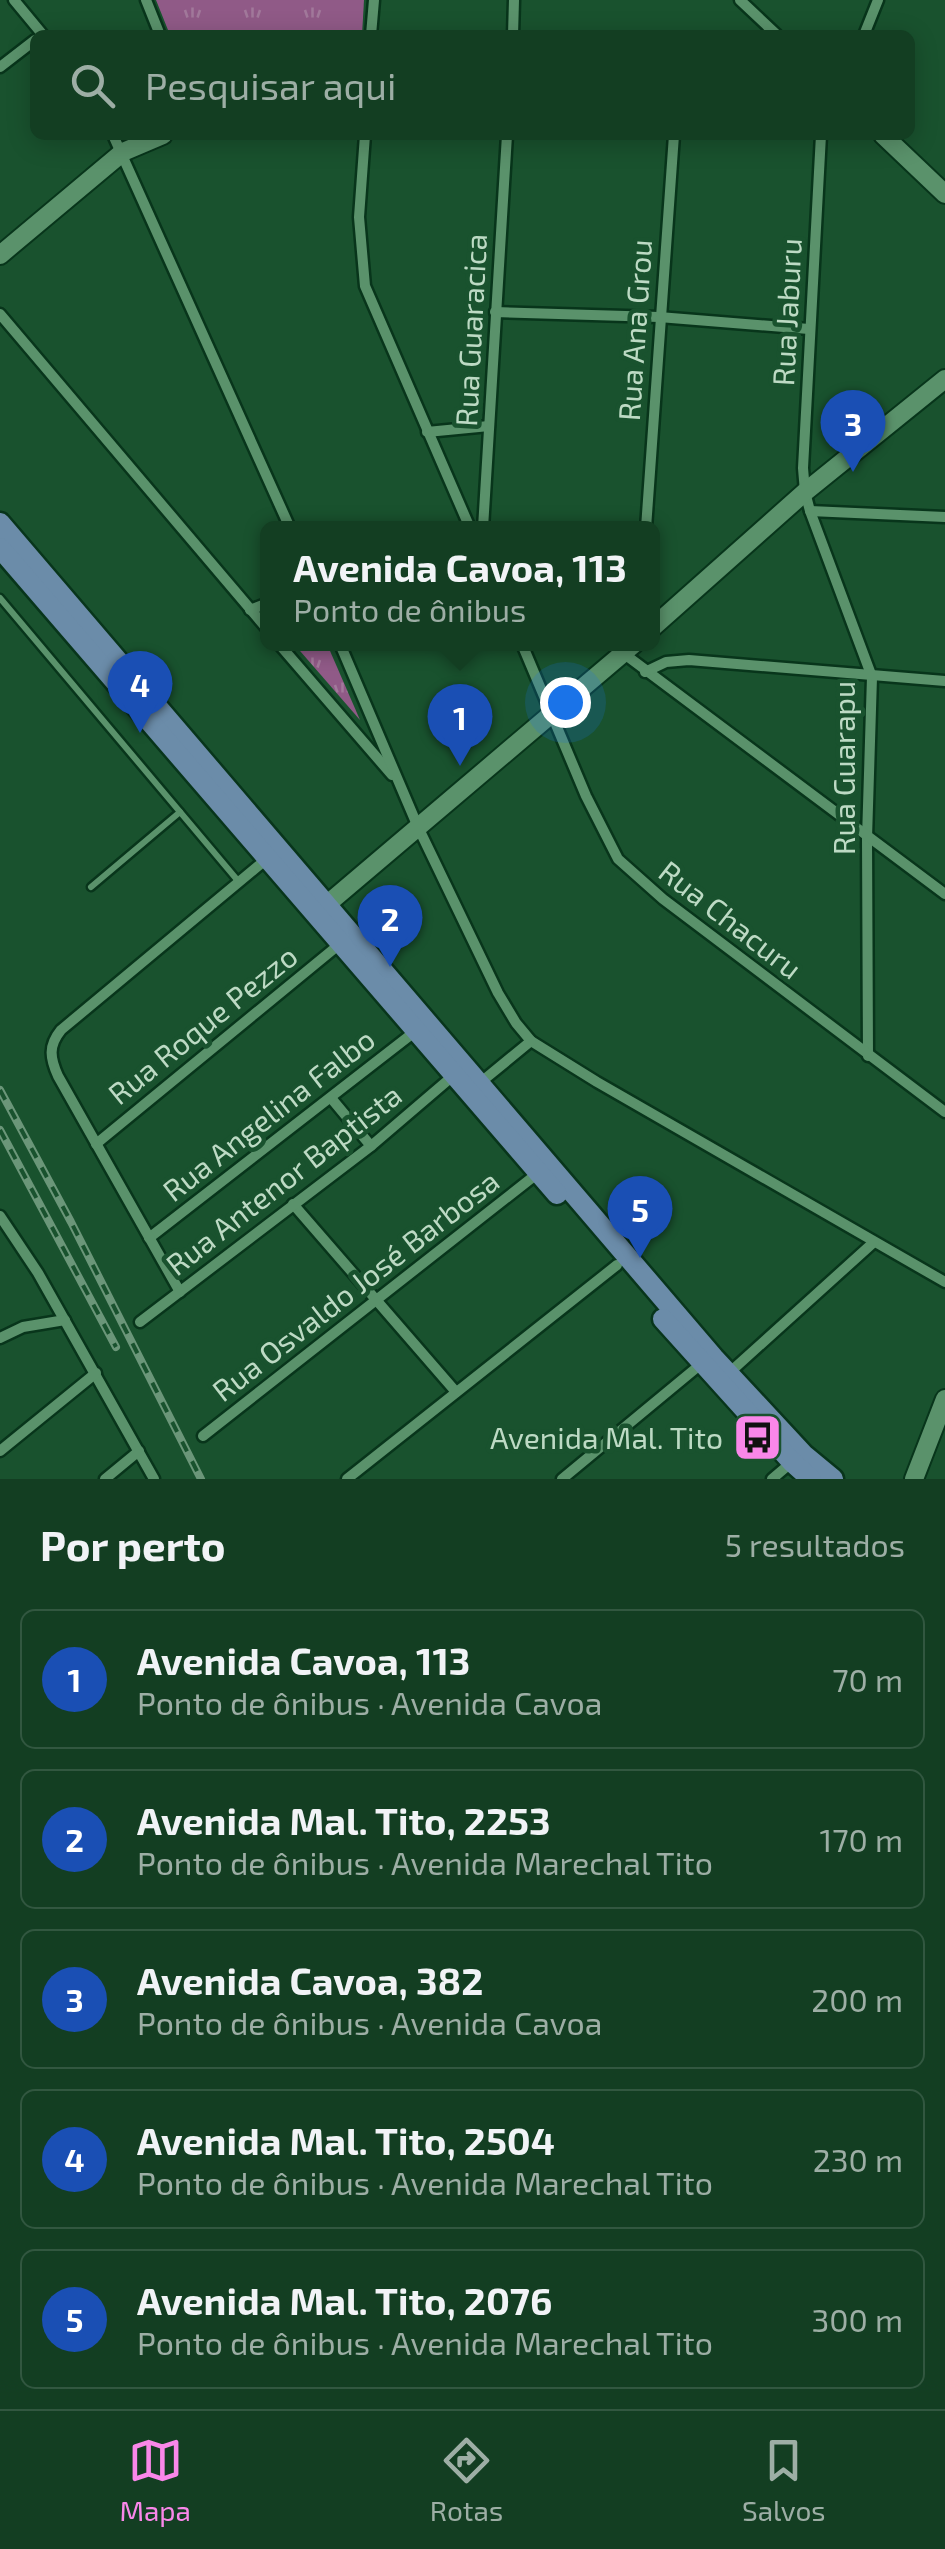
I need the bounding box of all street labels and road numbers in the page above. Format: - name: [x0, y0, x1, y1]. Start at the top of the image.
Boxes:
- street label: Rua Guaracica: [447, 233, 493, 427]
- street label: Rua Jaburu: [764, 237, 808, 387]
- street label: Rua Ana Grou: [610, 238, 658, 422]
- street label: Rua Guarapu: [825, 681, 861, 855]
- street label: Rua Chacuru: [653, 852, 809, 986]
- street label: Rua Roque Pezzo: [100, 937, 304, 1111]
- street label: Rua Angelina Falbo: [155, 1020, 381, 1208]
- street label: Rua Antenor Baptista: [158, 1076, 408, 1282]
- street label: Rua Osvaldo José Barbosa: [205, 1162, 505, 1408]

